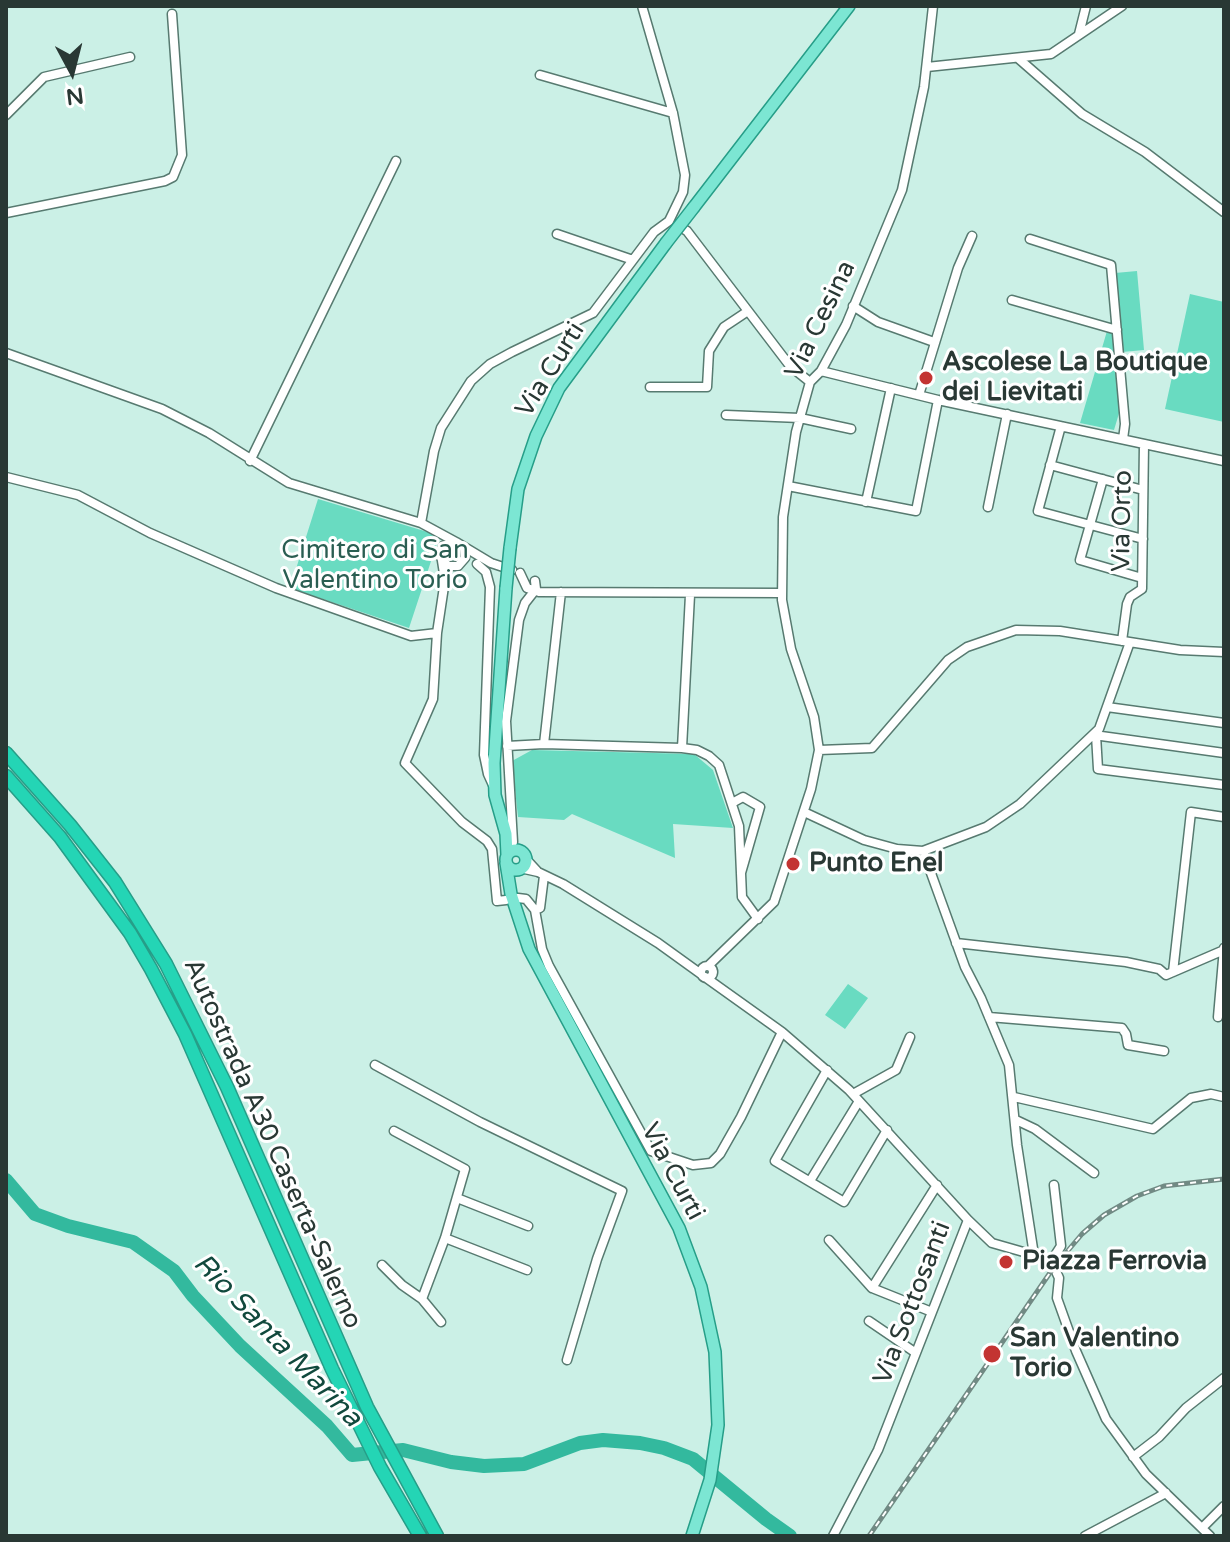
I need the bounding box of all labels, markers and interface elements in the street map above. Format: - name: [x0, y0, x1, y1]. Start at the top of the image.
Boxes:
- north arrow: [32, 32, 112, 112]
- text: N: [65, 82, 85, 110]
- street label: Via Cesina: [779, 256, 863, 384]
- street label: Via Curti: [510, 317, 592, 423]
- place label: Ascolese La Boutique dei Lievitati: [942, 347, 1208, 408]
- marker: Ascolese La Boutique dei Lievitati: [917, 369, 935, 387]
- street label: Via Orto: [1107, 470, 1139, 572]
- park label: Cimitero di San Valentino Torio: [281, 535, 469, 596]
- place label: Punto Enel: [809, 848, 943, 880]
- marker: Punto Enel: [784, 855, 802, 873]
- street label: Autostrada A30 Caserta-Salerno: [176, 954, 368, 1334]
- street label: Via Curti: [633, 1118, 711, 1226]
- street label: Via Sottosanti: [868, 1217, 958, 1389]
- place label: Piazza Ferrovia: [1022, 1246, 1207, 1278]
- water label: Rio Santa Marina: [186, 1247, 368, 1435]
- marker: Piazza Ferrovia: [997, 1253, 1015, 1271]
- place label: San Valentino Torio: [1010, 1323, 1179, 1384]
- marker: San Valentino Torio: [981, 1343, 1003, 1365]

